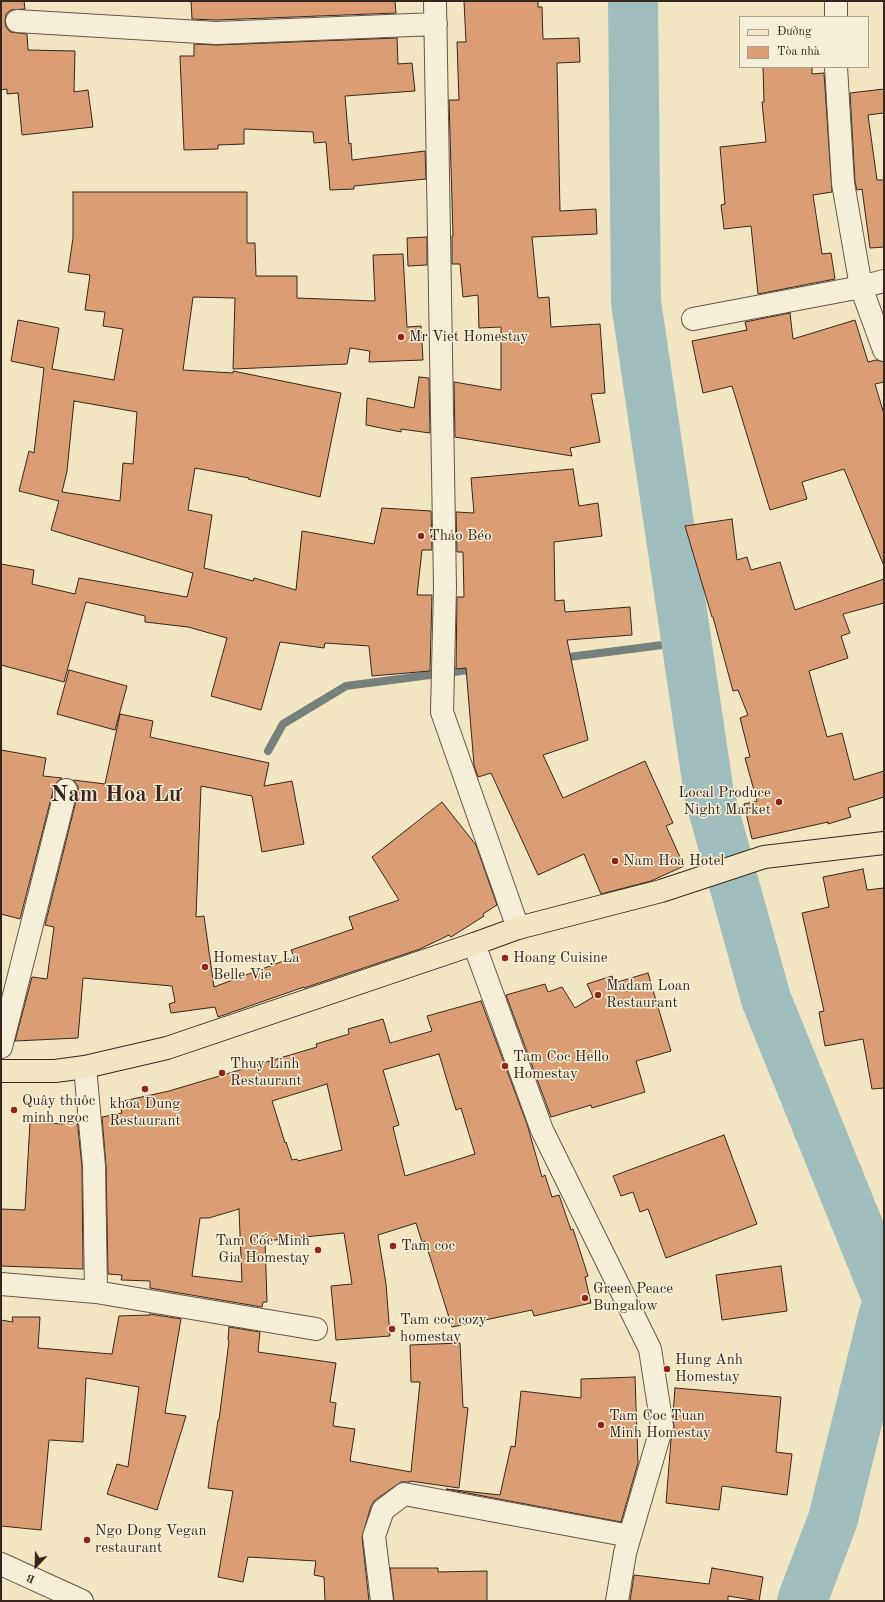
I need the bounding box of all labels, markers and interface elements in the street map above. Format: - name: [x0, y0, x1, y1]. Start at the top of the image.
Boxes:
- legend: [739, 16, 869, 68]
- text: Đường: [777, 26, 812, 38]
- text: Tòa nhà: [777, 46, 820, 58]
- place label: Mr Viet Homestay: [409, 328, 528, 346]
- marker: Mr Viet Homestay: [396, 332, 406, 342]
- place label: Thảo Béo: [429, 527, 492, 545]
- marker: Thảo Béo: [416, 531, 426, 541]
- district label: Nam Hoa Lư: [51, 781, 181, 809]
- place label: Local Produce Night Market: [678, 784, 771, 819]
- marker: Local Produce Night Market: [774, 797, 784, 807]
- place label: Nam Hoa Hotel: [623, 852, 724, 870]
- marker: Nam Hoa Hotel: [610, 856, 620, 866]
- place label: Homestay La Belle Vie: [213, 949, 300, 984]
- place label: Hoang Cuisine: [513, 949, 608, 967]
- marker: Hoang Cuisine: [500, 953, 510, 963]
- marker: Homestay La Belle Vie: [200, 962, 210, 972]
- place label: Madam Loan Restaurant: [606, 977, 690, 1012]
- marker: Madam Loan Restaurant: [593, 990, 603, 1000]
- place label: Tam Coc Hello Homestay: [513, 1048, 609, 1083]
- place label: Thuy Linh Restaurant: [230, 1055, 302, 1090]
- marker: Tam Coc Hello Homestay: [500, 1061, 510, 1071]
- marker: Thuy Linh Restaurant: [217, 1068, 227, 1078]
- marker: khoa Dung Restaurant: [140, 1084, 150, 1094]
- place label: Quây thuôc minh ngoc: [22, 1092, 95, 1127]
- place label: khoa Dung Restaurant: [109, 1095, 181, 1130]
- marker: Quây thuôc minh ngoc: [9, 1105, 19, 1115]
- place label: Tam Cốc Minh Gia Homestay: [215, 1232, 310, 1267]
- place label: Tam coc: [401, 1237, 455, 1255]
- marker: Tam coc: [388, 1241, 398, 1251]
- marker: Tam Cốc Minh Gia Homestay: [313, 1245, 323, 1255]
- place label: Green Peace Bungalow: [593, 1280, 673, 1315]
- marker: Green Peace Bungalow: [580, 1293, 590, 1303]
- place label: Tam coc cozy homestay: [400, 1311, 487, 1346]
- marker: Tam coc cozy homestay: [387, 1324, 397, 1334]
- place label: Hung Anh Homestay: [675, 1351, 743, 1386]
- marker: Hung Anh Homestay: [662, 1364, 672, 1374]
- place label: Tam Coc Tuan Minh Homestay: [609, 1407, 711, 1442]
- marker: Tam Coc Tuan Minh Homestay: [596, 1420, 606, 1430]
- place label: Ngo Dong Vegan restaurant: [95, 1522, 206, 1557]
- marker: Ngo Dong Vegan restaurant: [82, 1535, 92, 1545]
- north arrow: [16, 1546, 56, 1586]
- text: B: [25, 1571, 37, 1584]

